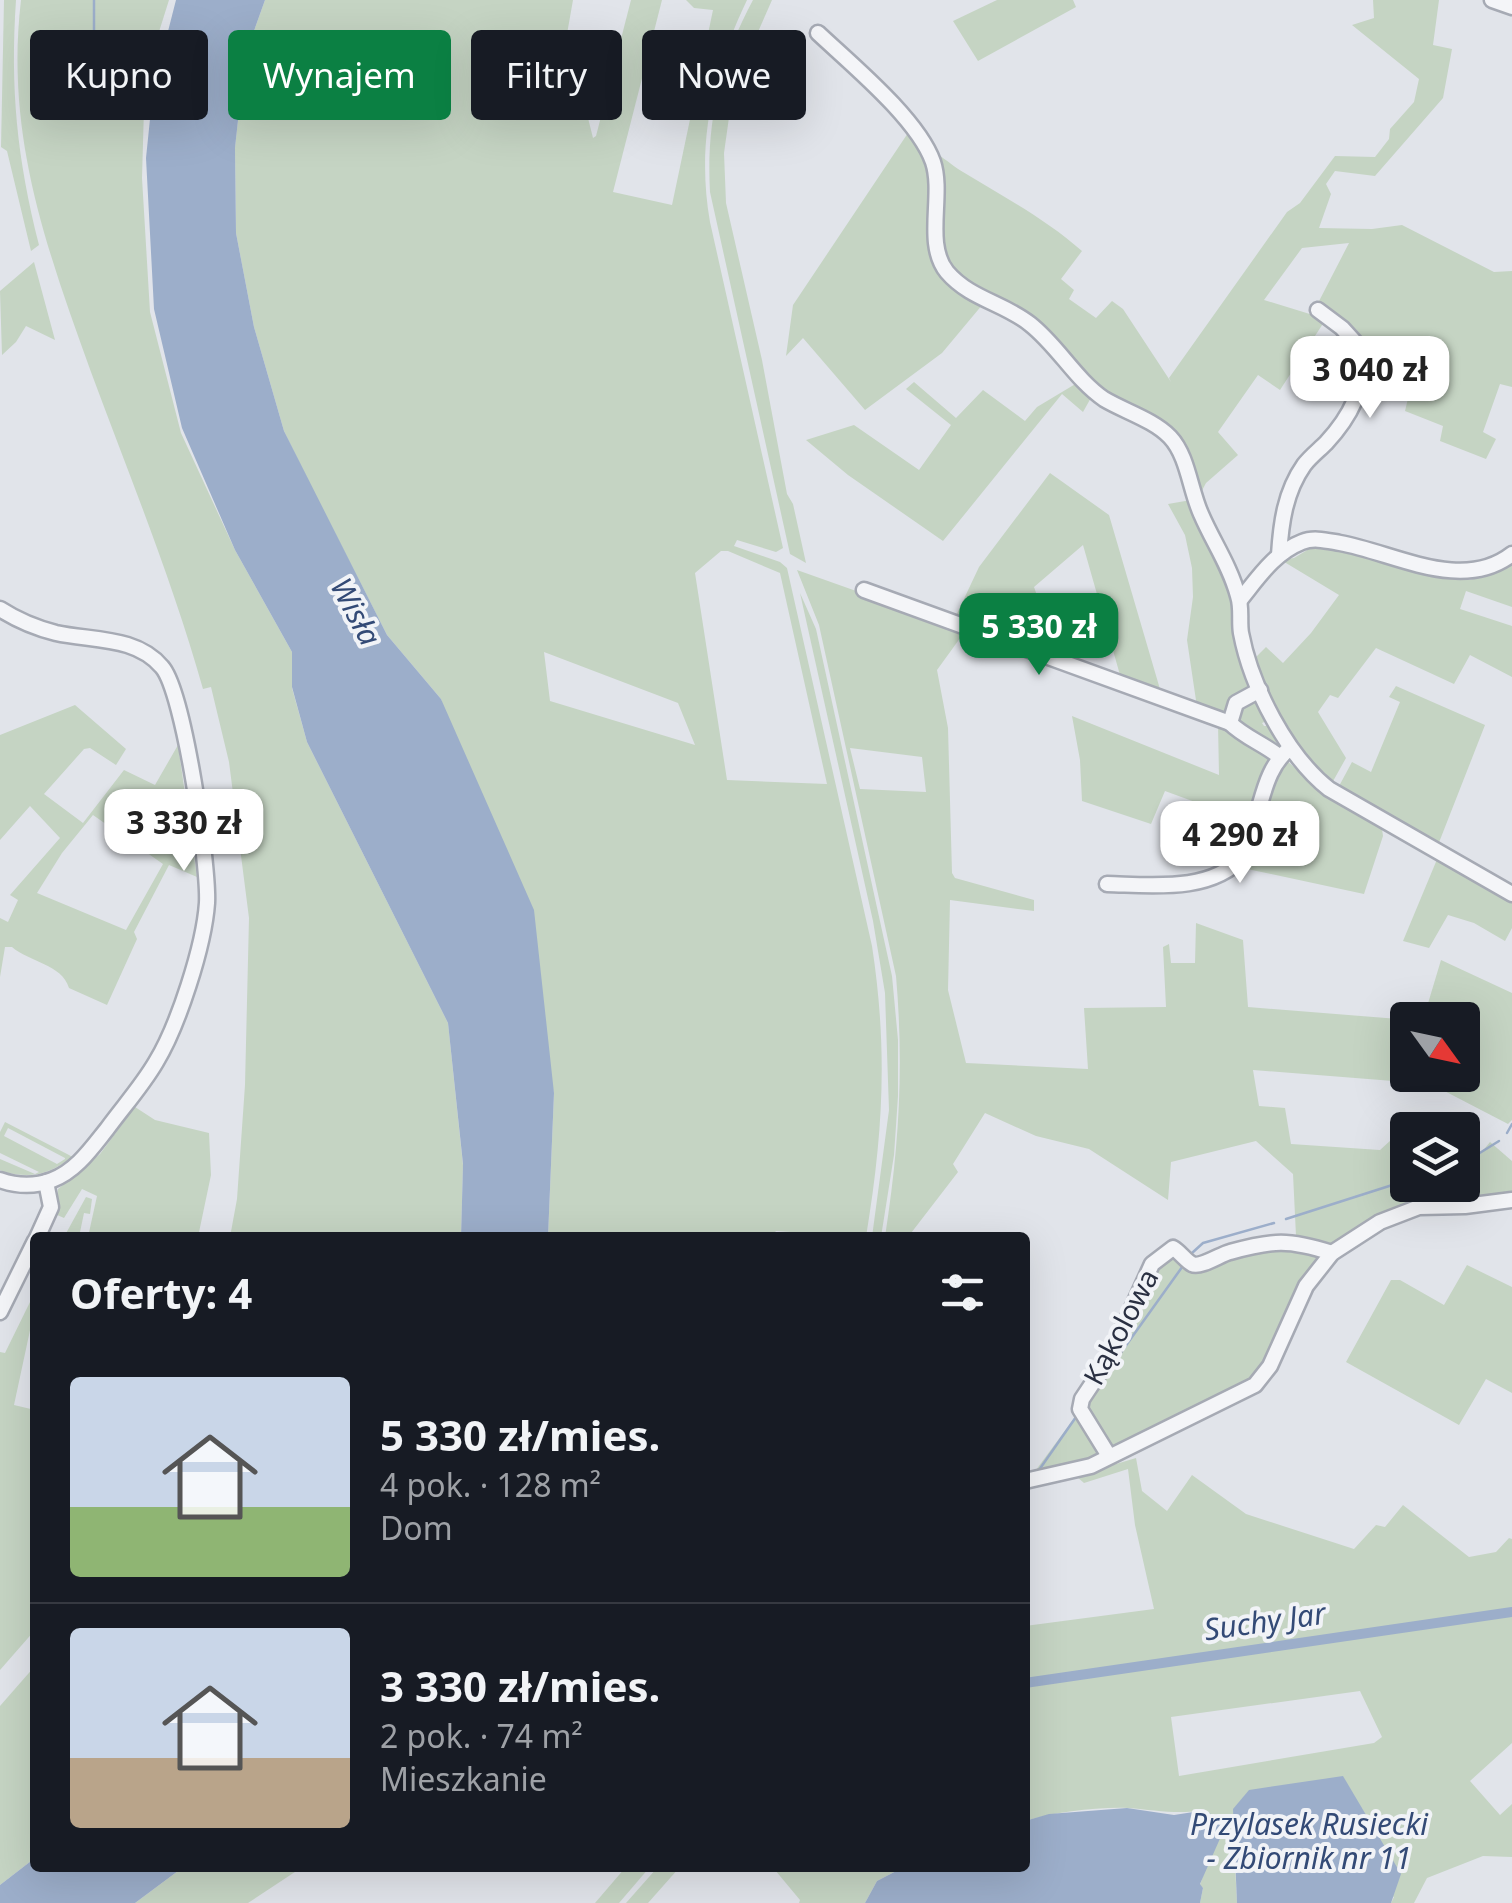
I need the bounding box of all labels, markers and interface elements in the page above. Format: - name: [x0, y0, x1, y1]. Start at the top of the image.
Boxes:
- chip: Kupno: [30, 30, 208, 120]
- chip: Wynajem: [228, 30, 451, 120]
- chip: Filtry: [471, 30, 622, 120]
- chip: Nowe: [642, 30, 806, 120]
- pin: 3 040 zł: [1267, 336, 1473, 421]
- text: 3 040 zł: [1312, 347, 1428, 390]
- water label: Wisła: [322, 570, 391, 652]
- pin: 5 330 zł: [936, 593, 1142, 678]
- text: 5 330 zł: [981, 604, 1097, 647]
- pin: 3 330 zł: [81, 789, 287, 874]
- text: 3 330 zł: [126, 800, 242, 843]
- pin: 4 290 zł: [1137, 801, 1343, 886]
- text: 4 290 zł: [1182, 812, 1298, 855]
- north arrow: [1390, 1002, 1480, 1092]
- map controls: [1390, 1002, 1480, 1202]
- button: layers: [1390, 1112, 1480, 1202]
- street label: Kąkolowa: [1074, 1262, 1167, 1391]
- text: Oferty: 4: [70, 1264, 252, 1321]
- icon: filters: [935, 1265, 990, 1320]
- text: 5 330 zł/mies.: [380, 1406, 660, 1463]
- icon: home: [150, 1417, 270, 1537]
- text: 4 pok. · 128 m²: [380, 1463, 601, 1506]
- text: Dom: [380, 1506, 453, 1549]
- water label: Suchy Jar: [1201, 1592, 1329, 1649]
- text: 3 330 zł/mies.: [380, 1657, 660, 1714]
- icon: home: [150, 1668, 270, 1788]
- text: 2 pok. · 74 m²: [380, 1714, 583, 1757]
- text: Mieszkanie: [380, 1757, 547, 1800]
- water label: Przylasek Rusiecki - Zbiornik nr 11: [1190, 1803, 1429, 1878]

